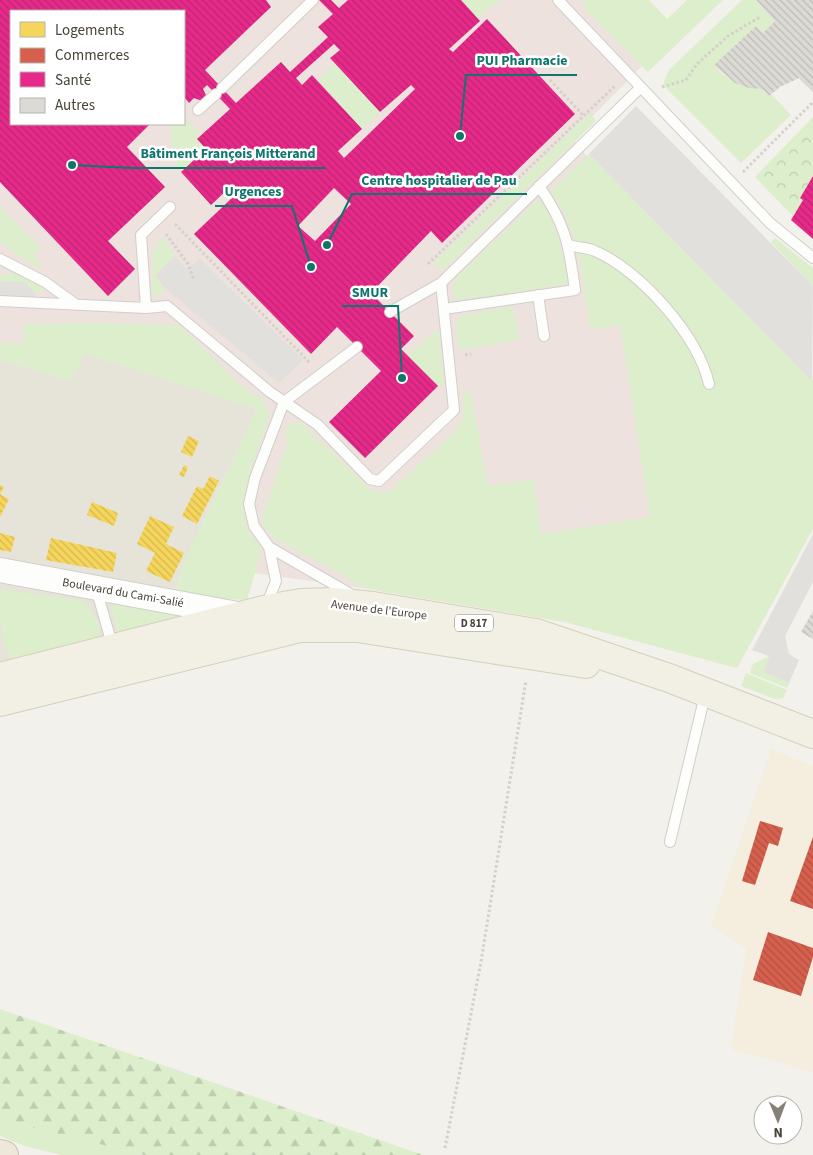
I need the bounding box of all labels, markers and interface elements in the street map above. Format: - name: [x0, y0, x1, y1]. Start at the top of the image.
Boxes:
- legend: [10, 10, 185, 125]
- text: Logements: [55, 20, 124, 41]
- text: Commerces: [55, 45, 129, 66]
- callout: PUI Pharmacie: [466, 46, 577, 75]
- text: PUI Pharmacie: [477, 51, 568, 71]
- text: Santé: [55, 70, 91, 91]
- text: Autres: [55, 95, 95, 116]
- callout: Bâtiment François Mitterand: [131, 139, 326, 168]
- text: Bâtiment François Mitterand: [140, 144, 316, 164]
- callout: Centre hospitalier de Pau: [352, 165, 527, 194]
- text: Centre hospitalier de Pau: [361, 171, 517, 191]
- callout: Urgences: [215, 177, 292, 206]
- text: Urgences: [225, 182, 281, 202]
- callout: SMUR: [342, 277, 398, 306]
- text: SMUR: [352, 283, 389, 303]
- street label: Boulevard du Cami-Salié: [61, 574, 185, 612]
- street label: Avenue de l'Europe: [330, 596, 428, 624]
- road number: D 817: [455, 614, 493, 632]
- north arrow: [753, 1095, 803, 1145]
- text: N: [773, 1122, 783, 1142]

